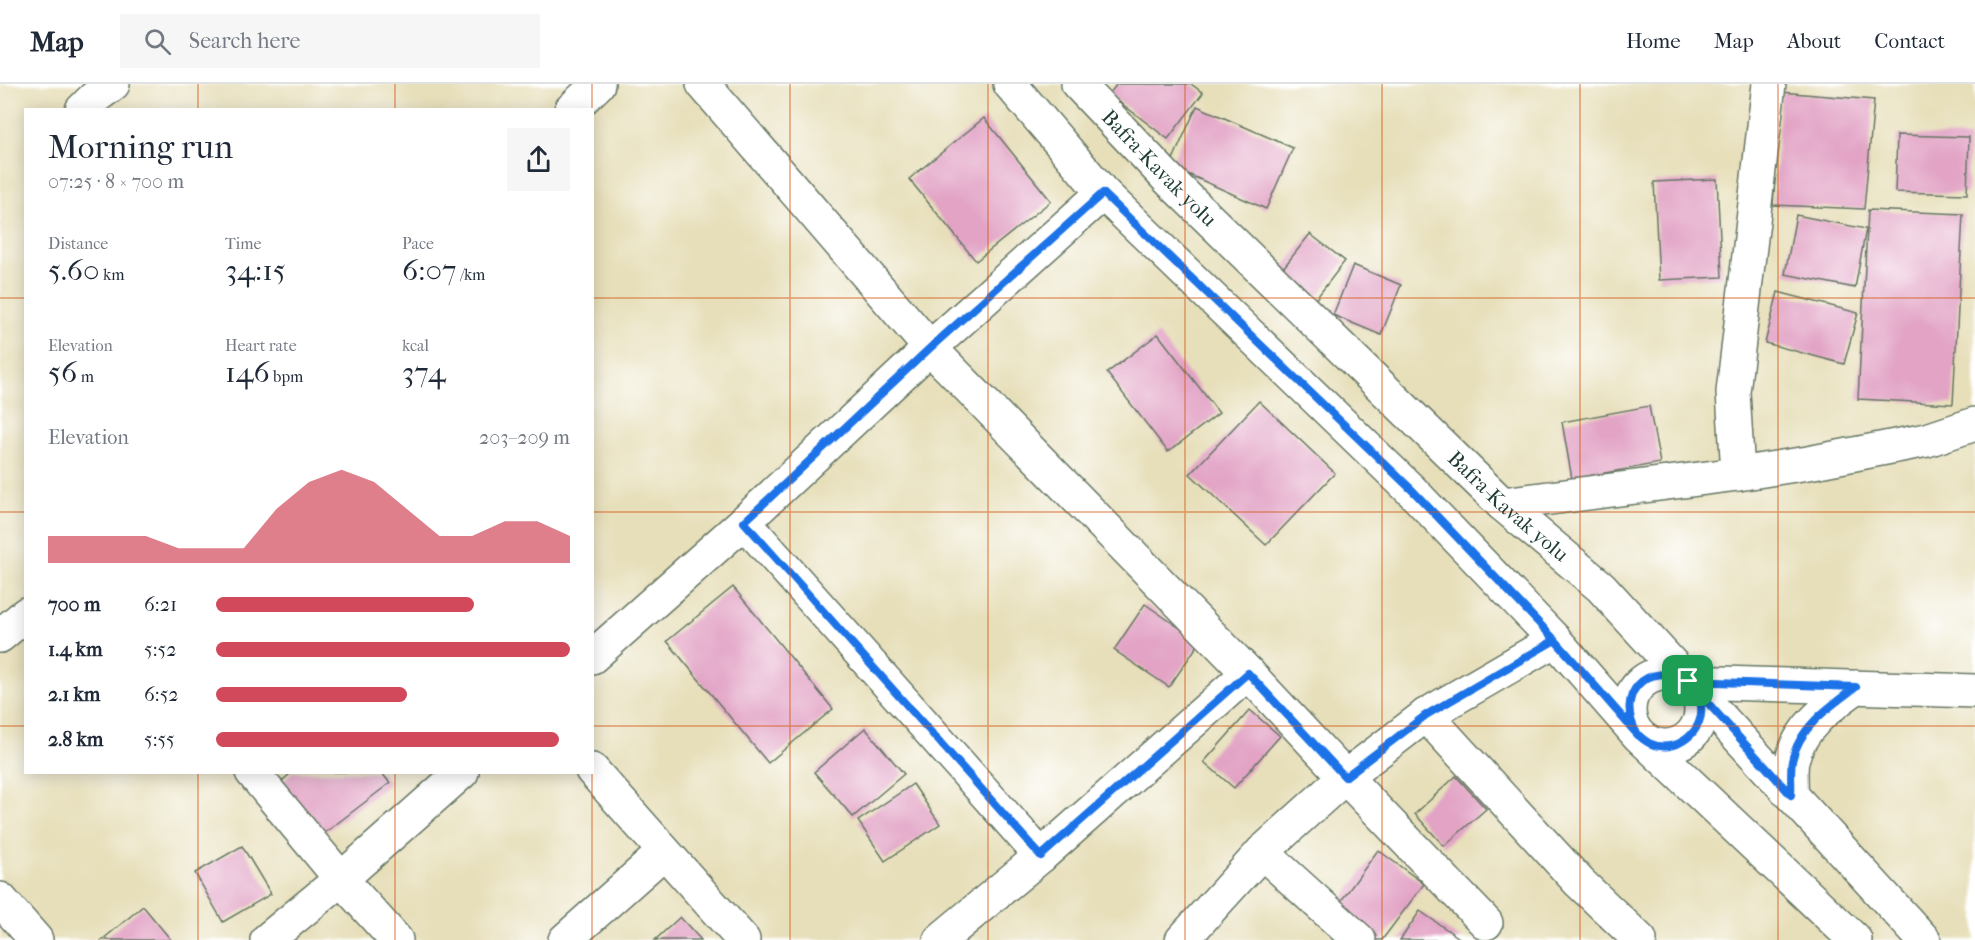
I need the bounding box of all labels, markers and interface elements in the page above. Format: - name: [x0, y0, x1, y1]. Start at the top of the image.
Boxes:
- search box: [120, 14, 540, 68]
- text: Map: [30, 25, 84, 58]
- icon: search: [141, 25, 174, 58]
- text: Search here: [189, 28, 300, 54]
- text: Home: [1626, 29, 1681, 53]
- text: Map: [1714, 29, 1754, 53]
- text: About: [1787, 29, 1841, 53]
- text: Contact: [1874, 29, 1945, 53]
- street label: Bafra-Kavak yolu: [1097, 105, 1221, 232]
- text: Morning run: [48, 128, 233, 167]
- button: share: [507, 128, 570, 191]
- text: 07:25 · 8 × 700 m: [48, 170, 184, 193]
- text: Distance: [48, 234, 108, 253]
- text: Time: [225, 234, 261, 253]
- text: Pace: [402, 234, 434, 253]
- text: 5.60: [48, 253, 100, 288]
- text: 34:15: [225, 253, 286, 288]
- text: 6:07: [402, 253, 457, 288]
- text: km: [100, 265, 125, 284]
- text: /km: [457, 265, 485, 284]
- text: Elevation: [48, 336, 113, 355]
- text: Heart rate: [225, 336, 297, 355]
- text: kcal: [402, 336, 429, 355]
- text: 56: [48, 355, 77, 390]
- text: 146: [225, 355, 270, 390]
- text: 374: [402, 355, 446, 390]
- text: m: [77, 367, 94, 386]
- text: bpm: [270, 367, 303, 386]
- text: Elevation: [48, 426, 129, 449]
- text: 203–209 m: [479, 426, 570, 449]
- street label: Bafra-Kavak yolu: [1443, 446, 1573, 566]
- text: 700 m: [48, 593, 101, 616]
- text: 6:21: [144, 593, 177, 616]
- text: 1.4 km: [48, 638, 103, 661]
- text: 5:52: [144, 638, 176, 661]
- pin: [1662, 655, 1713, 706]
- icon: arrive: [1671, 664, 1704, 697]
- text: 2.1 km: [48, 683, 101, 706]
- text: 6:52: [144, 683, 179, 706]
- text: 2.8 km: [48, 728, 103, 751]
- text: 5:55: [144, 728, 175, 751]

